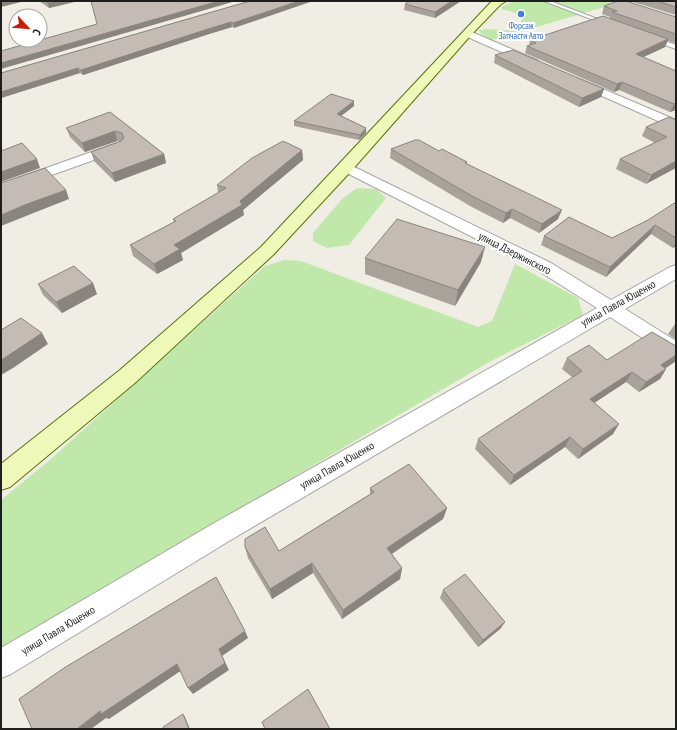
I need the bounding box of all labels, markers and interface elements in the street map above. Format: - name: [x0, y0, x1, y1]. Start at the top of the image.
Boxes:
- north arrow: [8, 8, 48, 48]
- marker: Форсаж Запчасти Авто: [516, 9, 526, 19]
- place label: Форсаж Запчасти Авто: [499, 20, 543, 41]
- text: С: [30, 27, 44, 38]
- street label: улица Дзержинского: [476, 229, 554, 278]
- street label: улица Павла Ющенко: [578, 277, 658, 329]
- street label: улица Павла Ющенко: [297, 438, 377, 492]
- street label: улица Павла Ющенко: [19, 602, 98, 658]

